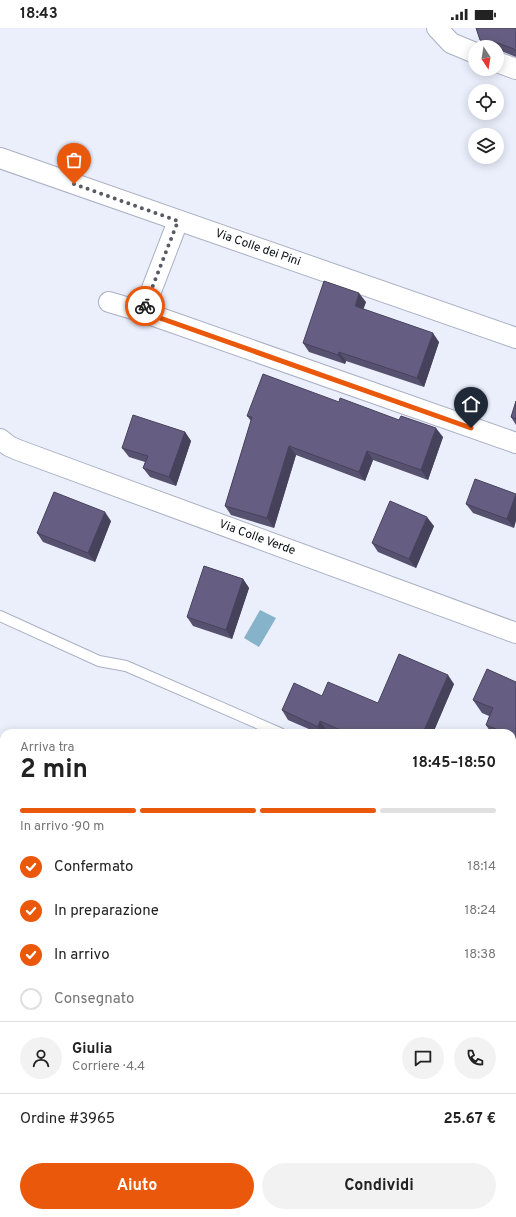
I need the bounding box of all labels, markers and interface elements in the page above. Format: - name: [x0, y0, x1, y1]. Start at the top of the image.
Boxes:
- text: 18:43: [20, 5, 58, 24]
- north arrow: [468, 40, 504, 76]
- map controls: [468, 40, 504, 164]
- button: locate: [468, 84, 504, 120]
- button: layers: [468, 128, 504, 164]
- pin: [57, 143, 91, 184]
- icon: bag: [63, 149, 85, 171]
- street label: Via Colle dei Pini: [213, 226, 303, 270]
- courier: [125, 286, 165, 326]
- icon: bike: [134, 295, 156, 317]
- pin: [454, 387, 488, 428]
- icon: home: [460, 393, 482, 415]
- street label: Via Colle Verde: [217, 516, 298, 559]
- text: Arriva tra: [20, 740, 74, 756]
- text: 2 min: [20, 754, 88, 787]
- text: 18:45–18:50: [413, 754, 496, 773]
- text: In arrivo · 90 m: [20, 819, 104, 835]
- icon: check: [20, 856, 42, 878]
- text: Confermato: [54, 858, 133, 877]
- text: 18:14: [468, 859, 496, 875]
- icon: check: [20, 900, 42, 922]
- text: In preparazione: [54, 902, 159, 921]
- text: 18:24: [464, 903, 496, 919]
- icon: check: [20, 944, 42, 966]
- text: In arrivo: [54, 946, 110, 965]
- text: 18:38: [465, 947, 496, 963]
- text: Consegnato: [54, 990, 134, 1009]
- button: person: [20, 1037, 62, 1079]
- button: chat: [402, 1037, 444, 1079]
- button: phone: [454, 1037, 496, 1079]
- text: Giulia: [72, 1040, 112, 1059]
- text: Corriere · 4.4: [72, 1059, 145, 1075]
- text: Ordine #3965: [20, 1110, 115, 1129]
- text: 25.67 €: [443, 1110, 496, 1129]
- button: Aiuto: [20, 1163, 254, 1209]
- button: Condividi: [262, 1163, 496, 1209]

